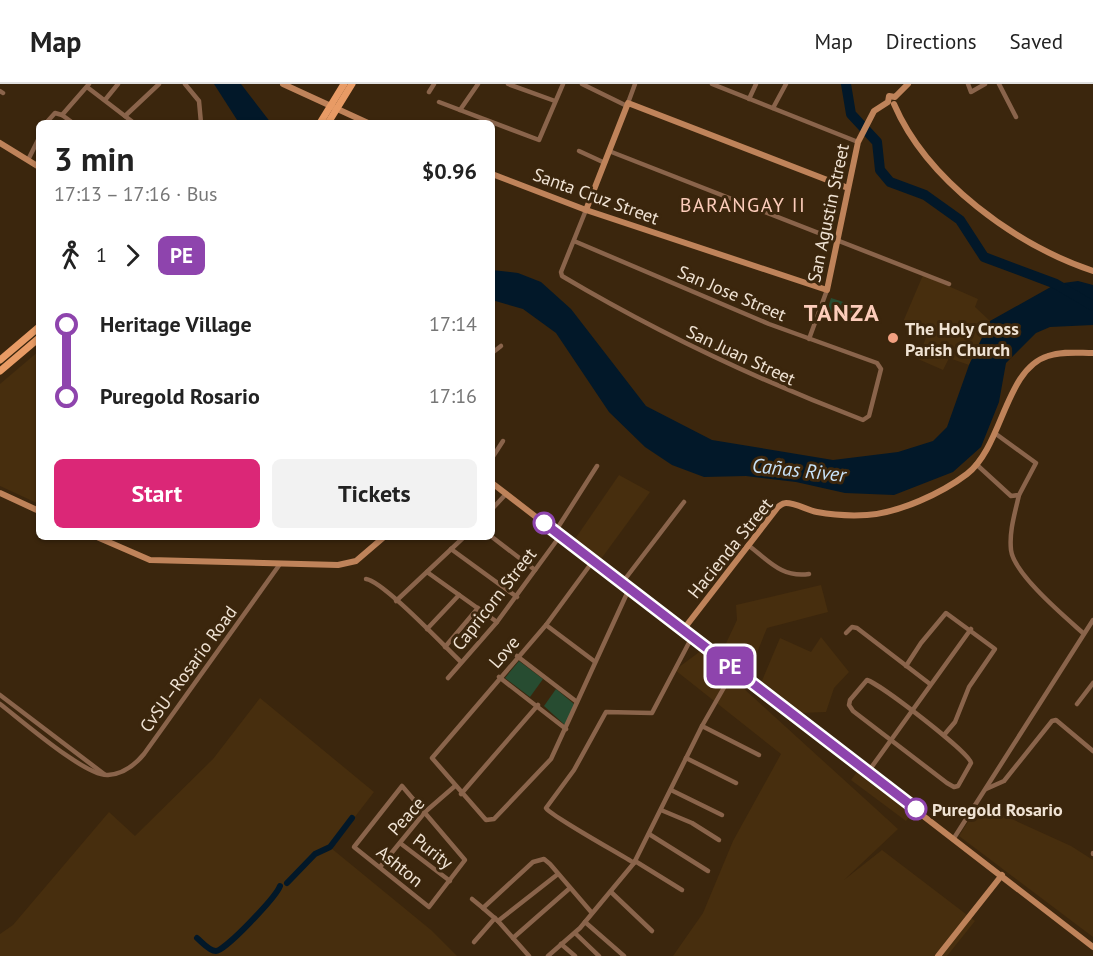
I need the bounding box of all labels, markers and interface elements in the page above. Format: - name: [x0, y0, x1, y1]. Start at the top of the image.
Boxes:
- text: Map: [30, 23, 81, 60]
- text: Map: [814, 28, 853, 55]
- text: Directions: [886, 28, 977, 55]
- text: Saved: [1010, 28, 1063, 55]
- text: 3 min: [54, 137, 135, 180]
- street label: San Agustin Street: [802, 141, 854, 285]
- text: $0.96: [422, 157, 477, 185]
- street label: Santa Cruz Street: [530, 163, 662, 229]
- text: 17:13 – 17:16 · Bus: [54, 181, 218, 207]
- district label: BARANGAY II: [680, 192, 806, 218]
- icon: walk: [54, 239, 87, 272]
- icon: forward: [116, 239, 149, 272]
- text: 1: [96, 242, 107, 268]
- text: PE: [170, 242, 193, 269]
- street label: San Jose Street: [674, 260, 790, 326]
- district label: TANZA: [804, 297, 880, 328]
- text: Heritage Village: [100, 310, 252, 338]
- text: 17:14: [429, 311, 477, 337]
- place label: The Holy Cross Parish Church: [905, 317, 1019, 361]
- street label: San Juan Street: [683, 320, 799, 390]
- marker: The Holy Cross Parish Church: [886, 331, 900, 345]
- text: Puregold Rosario: [100, 382, 260, 410]
- text: 17:16: [429, 383, 477, 409]
- water label: Cañas River: [751, 452, 849, 488]
- button: Start: [54, 459, 260, 528]
- button: Tickets: [272, 459, 477, 528]
- street label: Hacienda Street: [683, 493, 777, 603]
- unlabelled marker: [533, 512, 555, 534]
- street label: Capricorn Street: [447, 543, 541, 655]
- street label: CvSU–Rosario Road: [134, 601, 242, 737]
- street label: Love: [484, 631, 524, 673]
- line badge: PE: [703, 646, 757, 686]
- text: PE: [719, 653, 741, 680]
- street label: Peace: [383, 792, 429, 840]
- marker: Puregold Rosario: [905, 798, 927, 820]
- place label: Puregold Rosario: [932, 798, 1063, 821]
- street label: Purity: [408, 828, 458, 874]
- street label: Ashton: [372, 840, 428, 892]

